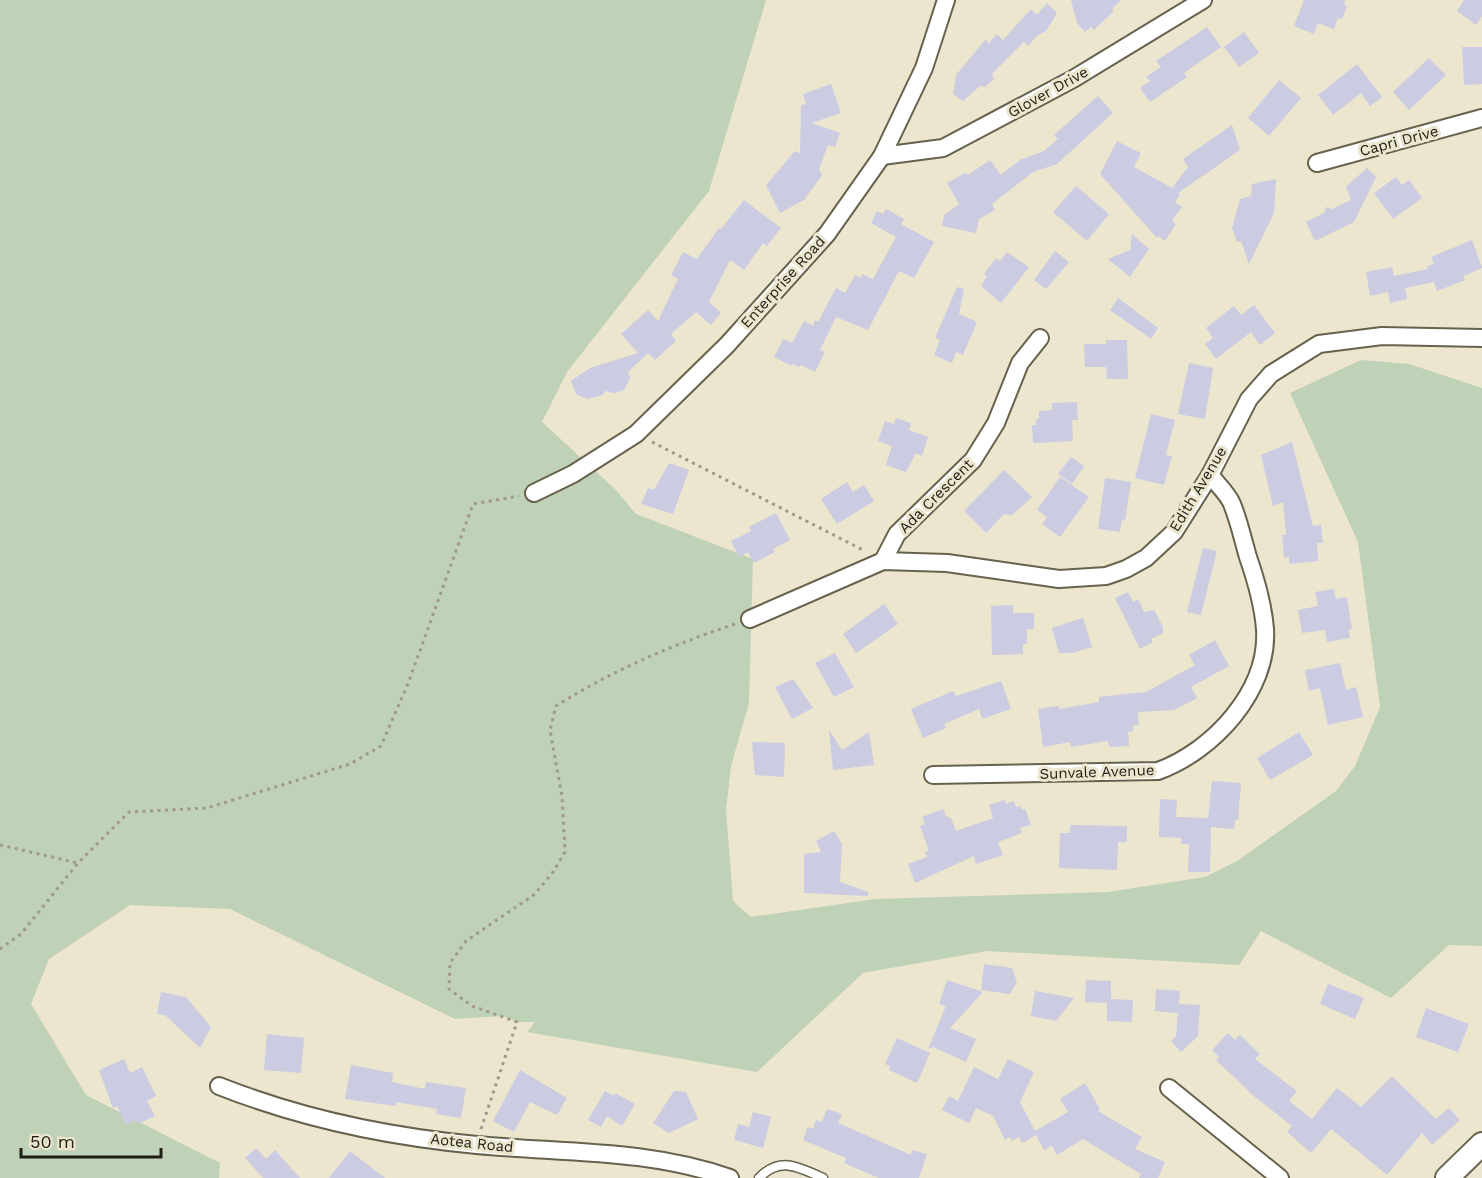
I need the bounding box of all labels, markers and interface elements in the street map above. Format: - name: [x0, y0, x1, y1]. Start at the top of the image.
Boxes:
- street label: Glover Drive: [1005, 63, 1091, 121]
- street label: Capri Drive: [1358, 122, 1440, 160]
- street label: Enterprise Road: [737, 232, 829, 332]
- street label: Edith Avenue: [1166, 443, 1230, 535]
- street label: Ada Crescent: [895, 455, 977, 537]
- street label: Sunvale Avenue: [1039, 761, 1155, 783]
- scale bar: [21, 1121, 160, 1159]
- street label: Aotea Road: [430, 1130, 514, 1156]
- text: 50 m: [30, 1131, 75, 1152]

